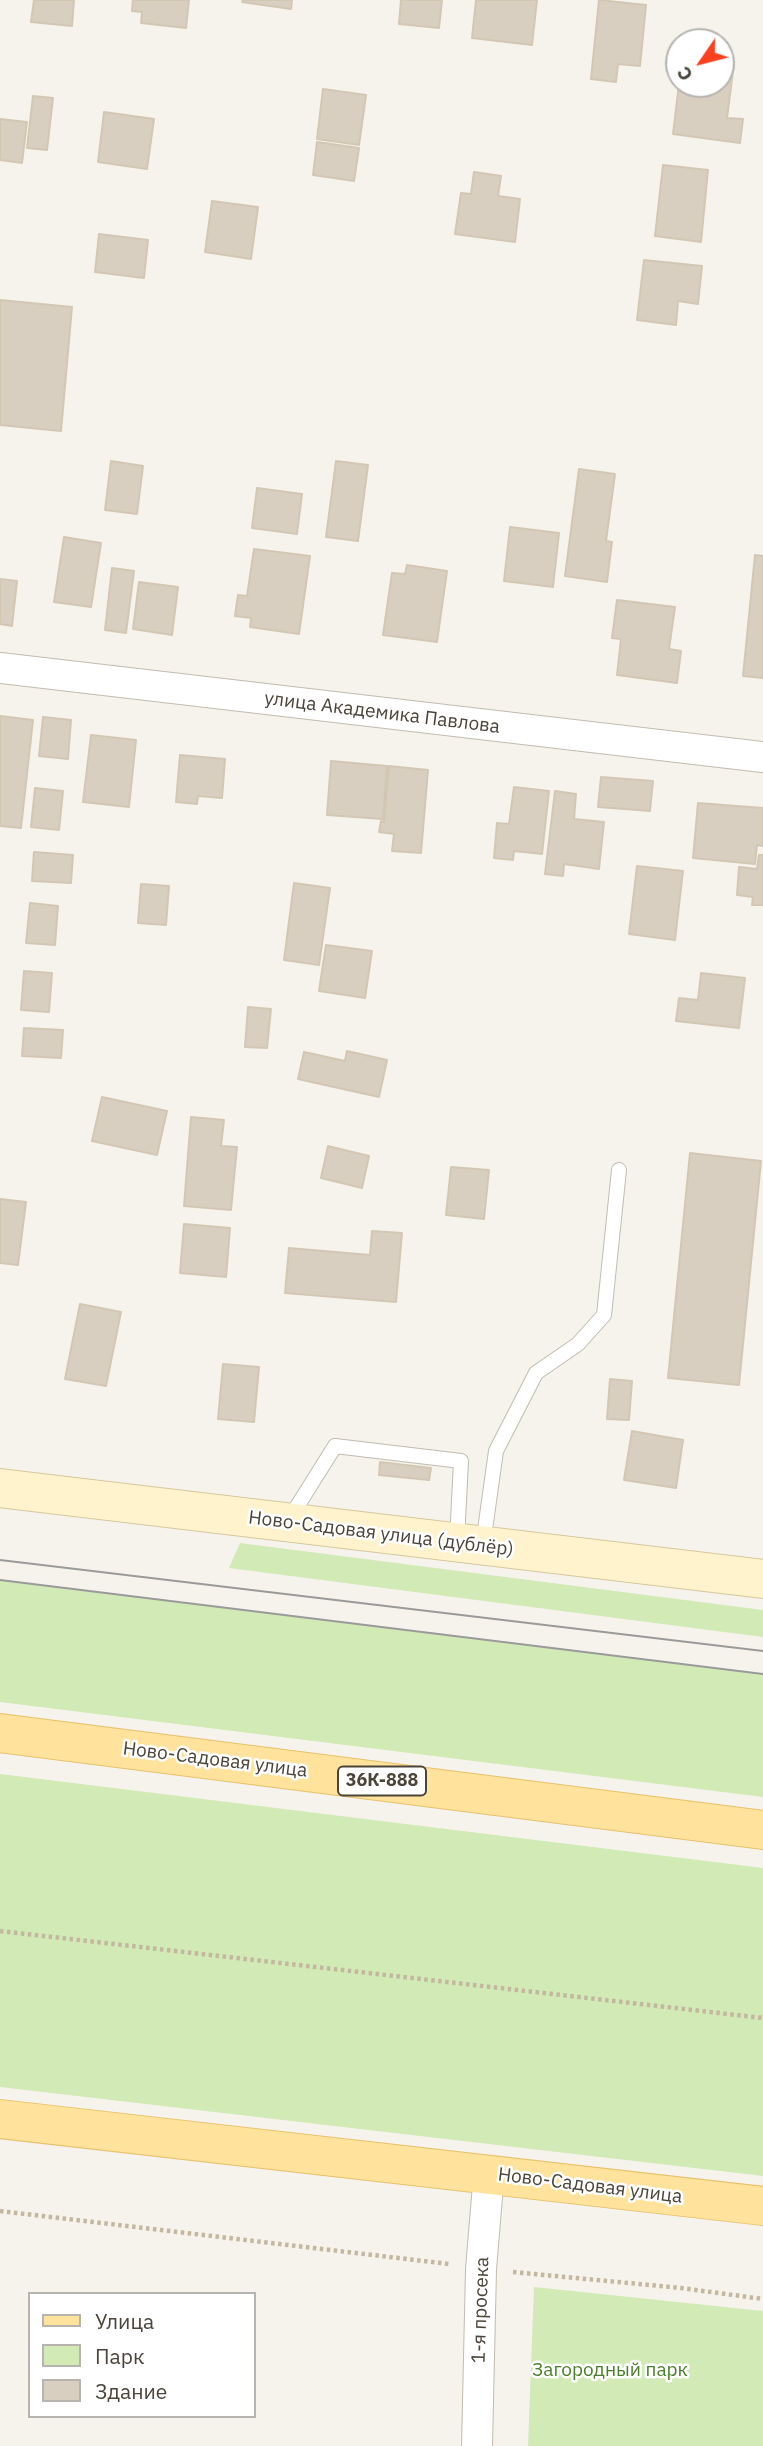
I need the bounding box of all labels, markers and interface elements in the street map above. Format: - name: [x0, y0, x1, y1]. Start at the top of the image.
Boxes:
- north arrow: [665, 28, 735, 98]
- text: С: [671, 62, 698, 86]
- street label: улица Академика Павлова: [263, 687, 501, 739]
- street label: Ново-Садовая улица (дублёр): [247, 1506, 515, 1562]
- street label: Ново-Садовая улица: [121, 1737, 309, 1783]
- road number: 36К-888: [338, 1766, 426, 1796]
- street label: Ново-Садовая улица: [496, 2163, 684, 2209]
- street label: 1-я просека: [468, 2256, 494, 2364]
- legend: [28, 2292, 256, 2418]
- text: Улица: [95, 2307, 154, 2335]
- text: Парк: [95, 2342, 145, 2370]
- park label: Загородный парк: [532, 2360, 688, 2382]
- text: Здание: [95, 2377, 167, 2405]

